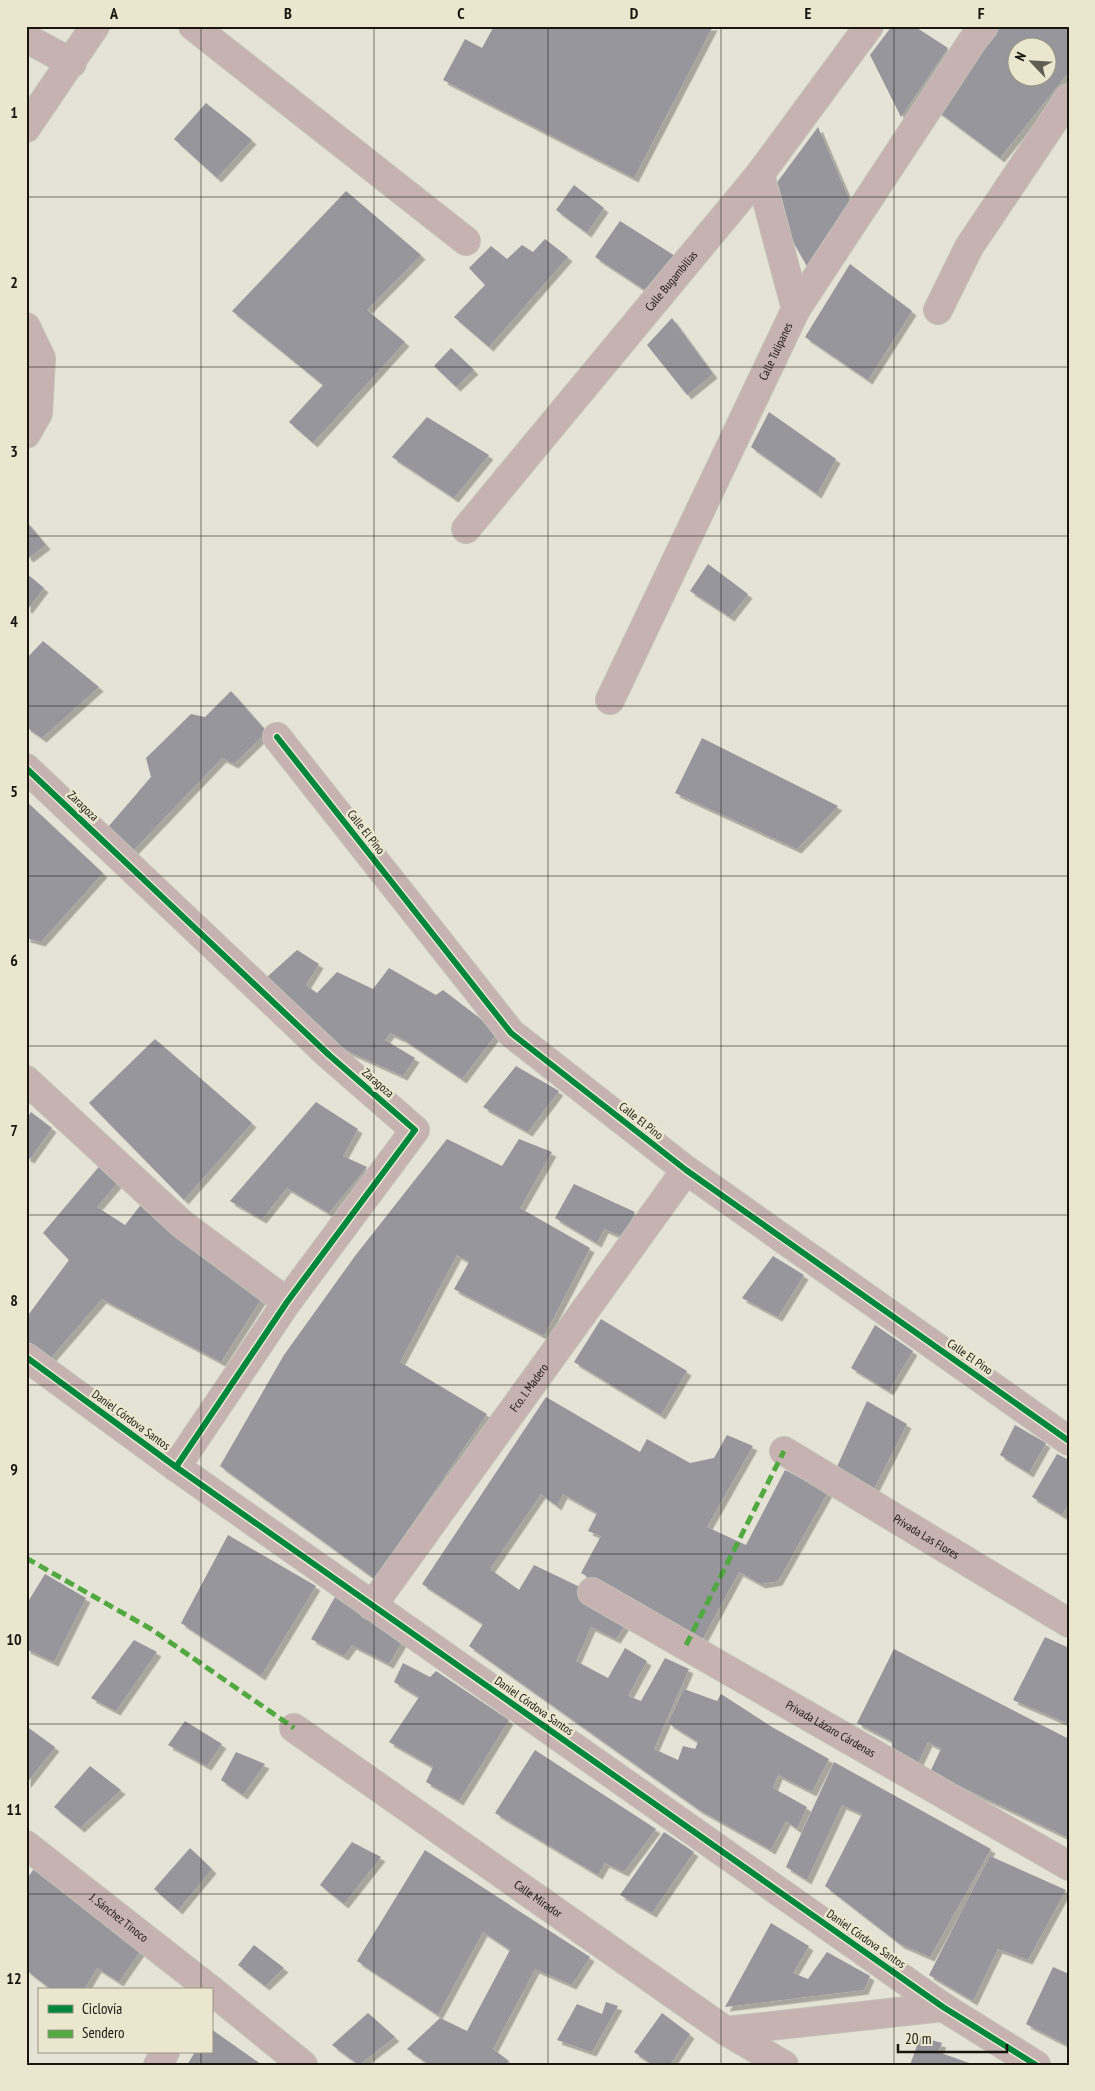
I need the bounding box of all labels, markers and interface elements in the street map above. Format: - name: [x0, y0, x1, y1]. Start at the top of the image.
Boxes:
- text: A: [109, 3, 119, 23]
- text: B: [284, 3, 292, 23]
- text: C: [457, 3, 465, 23]
- text: D: [630, 3, 639, 23]
- text: E: [805, 3, 812, 23]
- text: F: [978, 3, 985, 23]
- north arrow: [1008, 38, 1058, 88]
- text: N: [1010, 49, 1030, 64]
- text: 1: [10, 102, 18, 122]
- street label: Calle Bugambilias: [642, 247, 700, 314]
- text: 2: [10, 272, 18, 292]
- street label: Calle Tulipanes: [755, 320, 796, 383]
- text: 3: [10, 441, 18, 461]
- text: 4: [10, 611, 18, 631]
- text: 5: [10, 781, 18, 801]
- street label: Zaragoza: [65, 787, 102, 824]
- street label: Calle El Pino: [344, 807, 388, 857]
- text: 6: [10, 950, 18, 970]
- street label: Zaragoza: [359, 1065, 397, 1101]
- street label: Calle El Pino: [616, 1099, 666, 1143]
- text: 7: [10, 1120, 18, 1140]
- text: 8: [10, 1290, 18, 1310]
- street label: Calle El Pino: [945, 1335, 996, 1378]
- street label: Fco. I. Madero: [506, 1360, 551, 1415]
- street label: Daniel Córdova Santos: [89, 1386, 173, 1453]
- text: 9: [10, 1459, 18, 1479]
- street label: Privada Las Flores: [891, 1511, 962, 1562]
- text: 10: [6, 1629, 22, 1649]
- street label: Daniel Córdova Santos: [492, 1673, 577, 1738]
- street label: Privada Lázaro Cárdenas: [783, 1697, 878, 1760]
- text: 11: [6, 1799, 22, 1819]
- street label: Calle Mirador: [511, 1877, 566, 1921]
- street label: J. Sánchez Tinoco: [86, 1889, 152, 1945]
- street label: Daniel Córdova Santos: [824, 1906, 909, 1971]
- text: 12: [6, 1968, 22, 1988]
- legend: [38, 1988, 212, 2054]
- text: Ciclovía: [82, 1999, 122, 2018]
- scale bar: [898, 2021, 1006, 2053]
- text: Sendero: [82, 2023, 124, 2042]
- text: 20 m: [905, 2029, 931, 2048]

